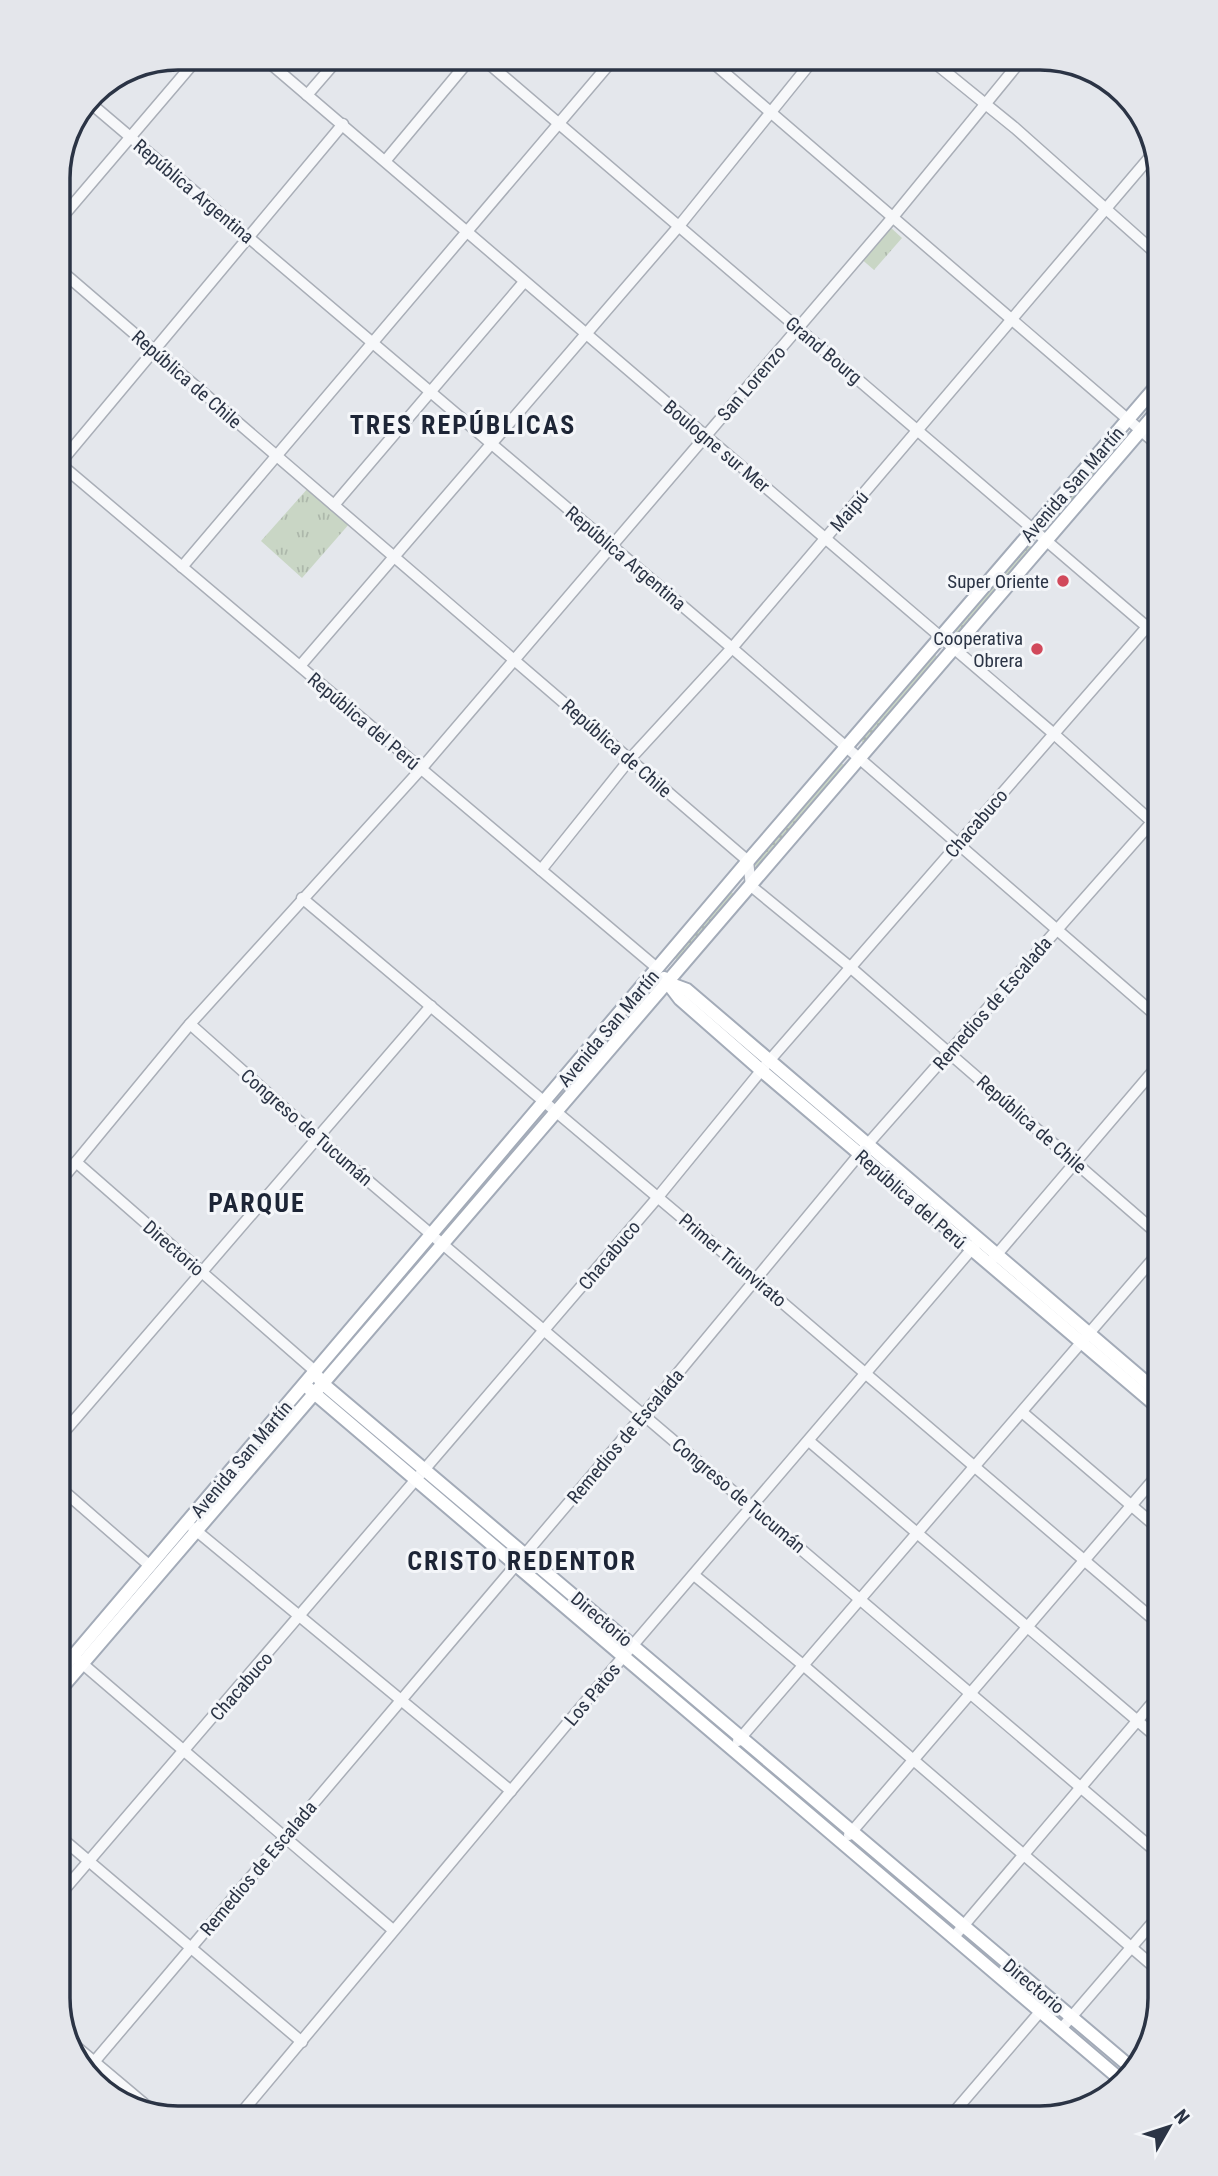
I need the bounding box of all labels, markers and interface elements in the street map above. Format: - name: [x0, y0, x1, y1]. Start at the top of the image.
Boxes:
- street label: República Argentina: [129, 134, 259, 248]
- street label: Grand Bourg: [781, 312, 867, 389]
- street label: República de Chile: [127, 325, 246, 433]
- street label: San Lorenzo: [712, 341, 790, 426]
- street label: Boulogne sur Mer: [659, 395, 775, 498]
- district label: TRES REPÚBLICAS: [350, 410, 576, 440]
- street label: Avenida San Martín: [1016, 422, 1129, 547]
- street label: Maipú: [825, 486, 873, 536]
- street label: República Argentina: [561, 501, 691, 615]
- place label: Super Oriente: [947, 570, 1049, 593]
- marker: Super Oriente: [1055, 573, 1071, 589]
- place label: Cooperativa Obrera: [933, 627, 1023, 672]
- marker: Cooperativa Obrera: [1029, 641, 1045, 657]
- street label: República del Perú: [303, 668, 424, 775]
- street label: República de Chile: [557, 694, 676, 802]
- street label: Chacabuco: [940, 784, 1013, 862]
- street label: Remedios de Escalada: [928, 932, 1057, 1075]
- street label: Avenida San Martín: [553, 965, 664, 1091]
- street label: Congreso de Tucumán: [236, 1064, 377, 1191]
- street label: República de Chile: [972, 1070, 1091, 1178]
- street label: República del Perú: [851, 1145, 971, 1254]
- district label: PARQUE: [208, 1188, 306, 1218]
- street label: Primer Triunvirato: [674, 1209, 791, 1312]
- street label: Directorio: [139, 1216, 209, 1281]
- street label: Chacabuco: [574, 1216, 645, 1295]
- street label: Remedios de Escalada: [562, 1364, 689, 1509]
- street label: Avenida San Martín: [186, 1396, 297, 1522]
- street label: Congreso de Tucumán: [667, 1433, 810, 1558]
- district label: CRISTO REDENTOR: [407, 1546, 637, 1576]
- street label: Directorio: [566, 1587, 637, 1652]
- street label: Chacabuco: [205, 1647, 278, 1725]
- street label: Los Patos: [560, 1658, 625, 1730]
- street label: Remedios de Escalada: [195, 1796, 322, 1941]
- street label: Directorio: [998, 1954, 1069, 2019]
- north arrow: [1134, 2092, 1204, 2162]
- text: N: [1169, 2105, 1194, 2128]

